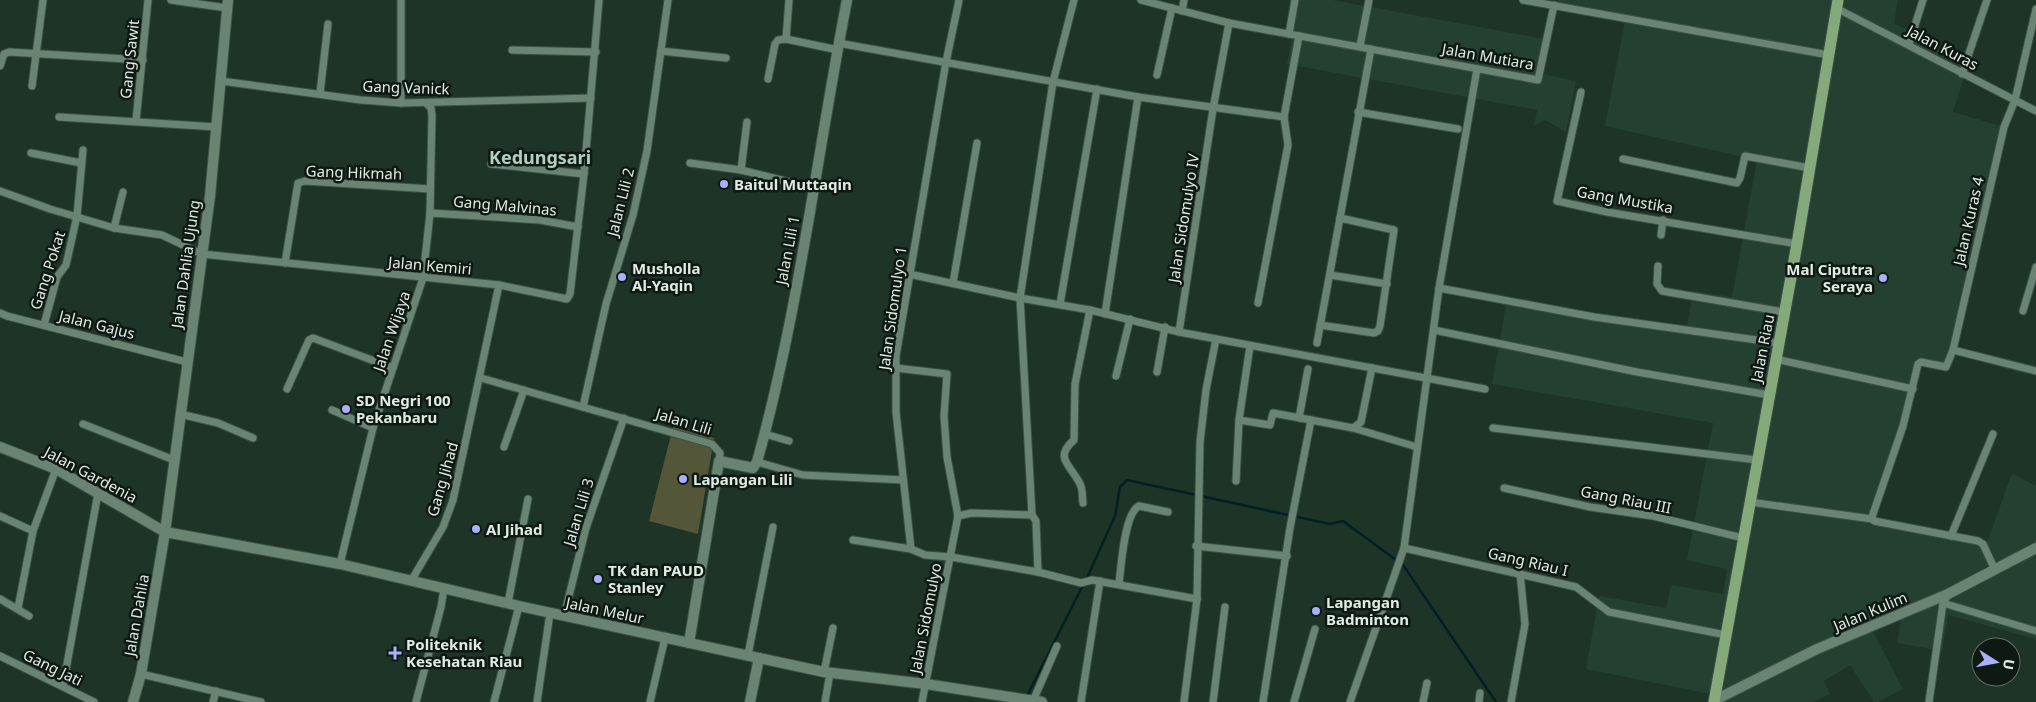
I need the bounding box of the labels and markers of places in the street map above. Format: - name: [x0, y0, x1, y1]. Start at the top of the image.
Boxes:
- place label: Baitul Muttaqin: [734, 174, 852, 194]
- marker: Baitul Muttaqin: [718, 178, 730, 190]
- place label: Musholla Al-Yaqin: [632, 258, 700, 295]
- place label: Mal Ciputra Seraya: [1786, 259, 1873, 296]
- marker: Musholla Al-Yaqin: [616, 271, 628, 283]
- marker: Mal Ciputra Seraya: [1877, 272, 1889, 284]
- place label: SD Negri 100 Pekanbaru: [356, 390, 451, 427]
- marker: SD Negri 100 Pekanbaru: [340, 403, 352, 415]
- place label: Lapangan Lili: [693, 469, 793, 489]
- marker: Lapangan Lili: [677, 473, 689, 485]
- place label: Al Jihad: [486, 519, 542, 539]
- marker: Al Jihad: [470, 523, 482, 535]
- place label: TK dan PAUD Stanley: [608, 560, 704, 597]
- marker: TK dan PAUD Stanley: [592, 573, 604, 585]
- place label: Lapangan Badminton: [1326, 592, 1409, 629]
- marker: Lapangan Badminton: [1310, 605, 1322, 617]
- place label: Politeknik Kesehatan Riau: [406, 634, 522, 671]
- marker: Politeknik Kesehatan Riau: [388, 646, 402, 660]

